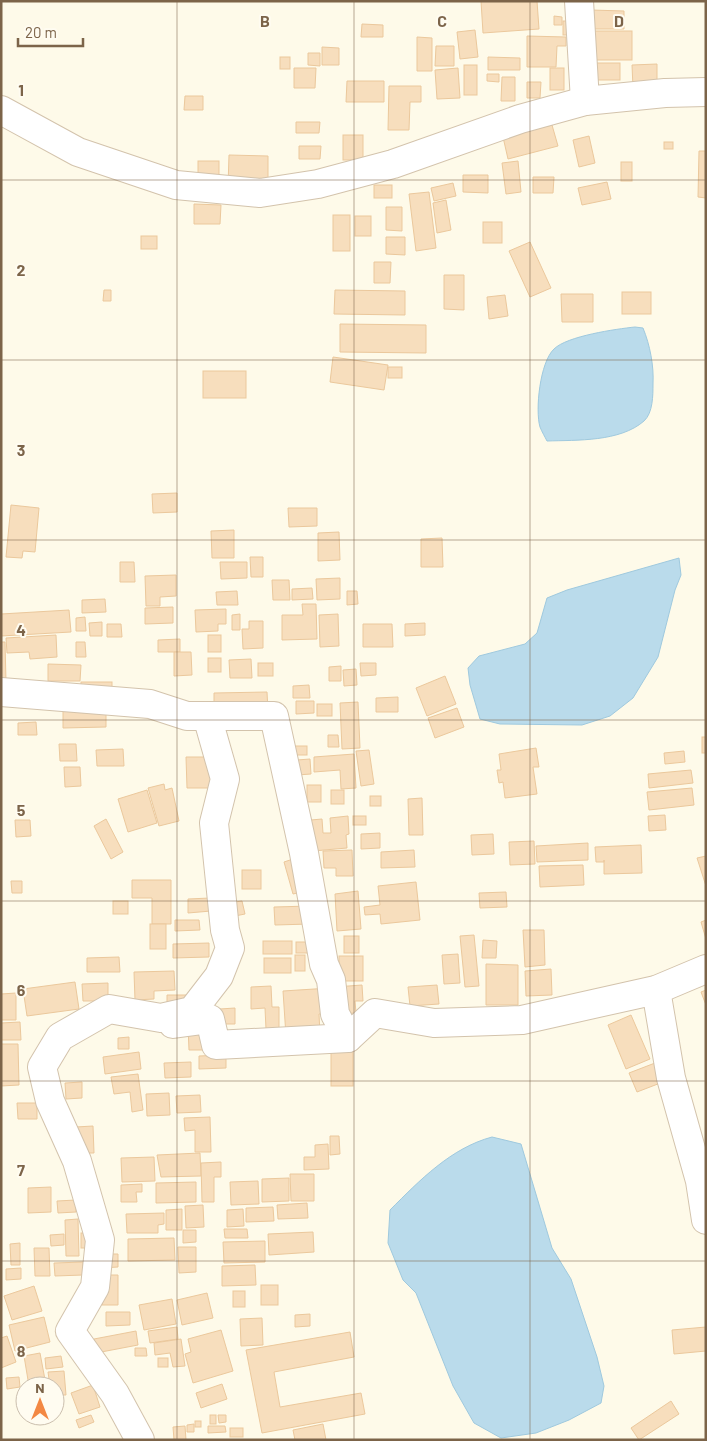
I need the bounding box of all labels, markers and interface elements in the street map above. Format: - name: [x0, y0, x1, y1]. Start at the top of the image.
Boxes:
- text: B: [260, 11, 270, 30]
- text: C: [437, 11, 447, 30]
- text: D: [614, 11, 624, 30]
- scale bar: [18, 15, 82, 47]
- text: 20 m: [25, 23, 57, 41]
- text: 1: [18, 80, 24, 99]
- text: 2: [17, 260, 26, 279]
- text: 3: [17, 440, 25, 459]
- text: 4: [16, 620, 26, 639]
- text: 5: [17, 800, 26, 819]
- text: 6: [17, 980, 26, 999]
- text: 7: [17, 1160, 25, 1179]
- text: 8: [17, 1341, 26, 1360]
- north arrow: [15, 1376, 65, 1426]
- text: N: [35, 1379, 45, 1396]

